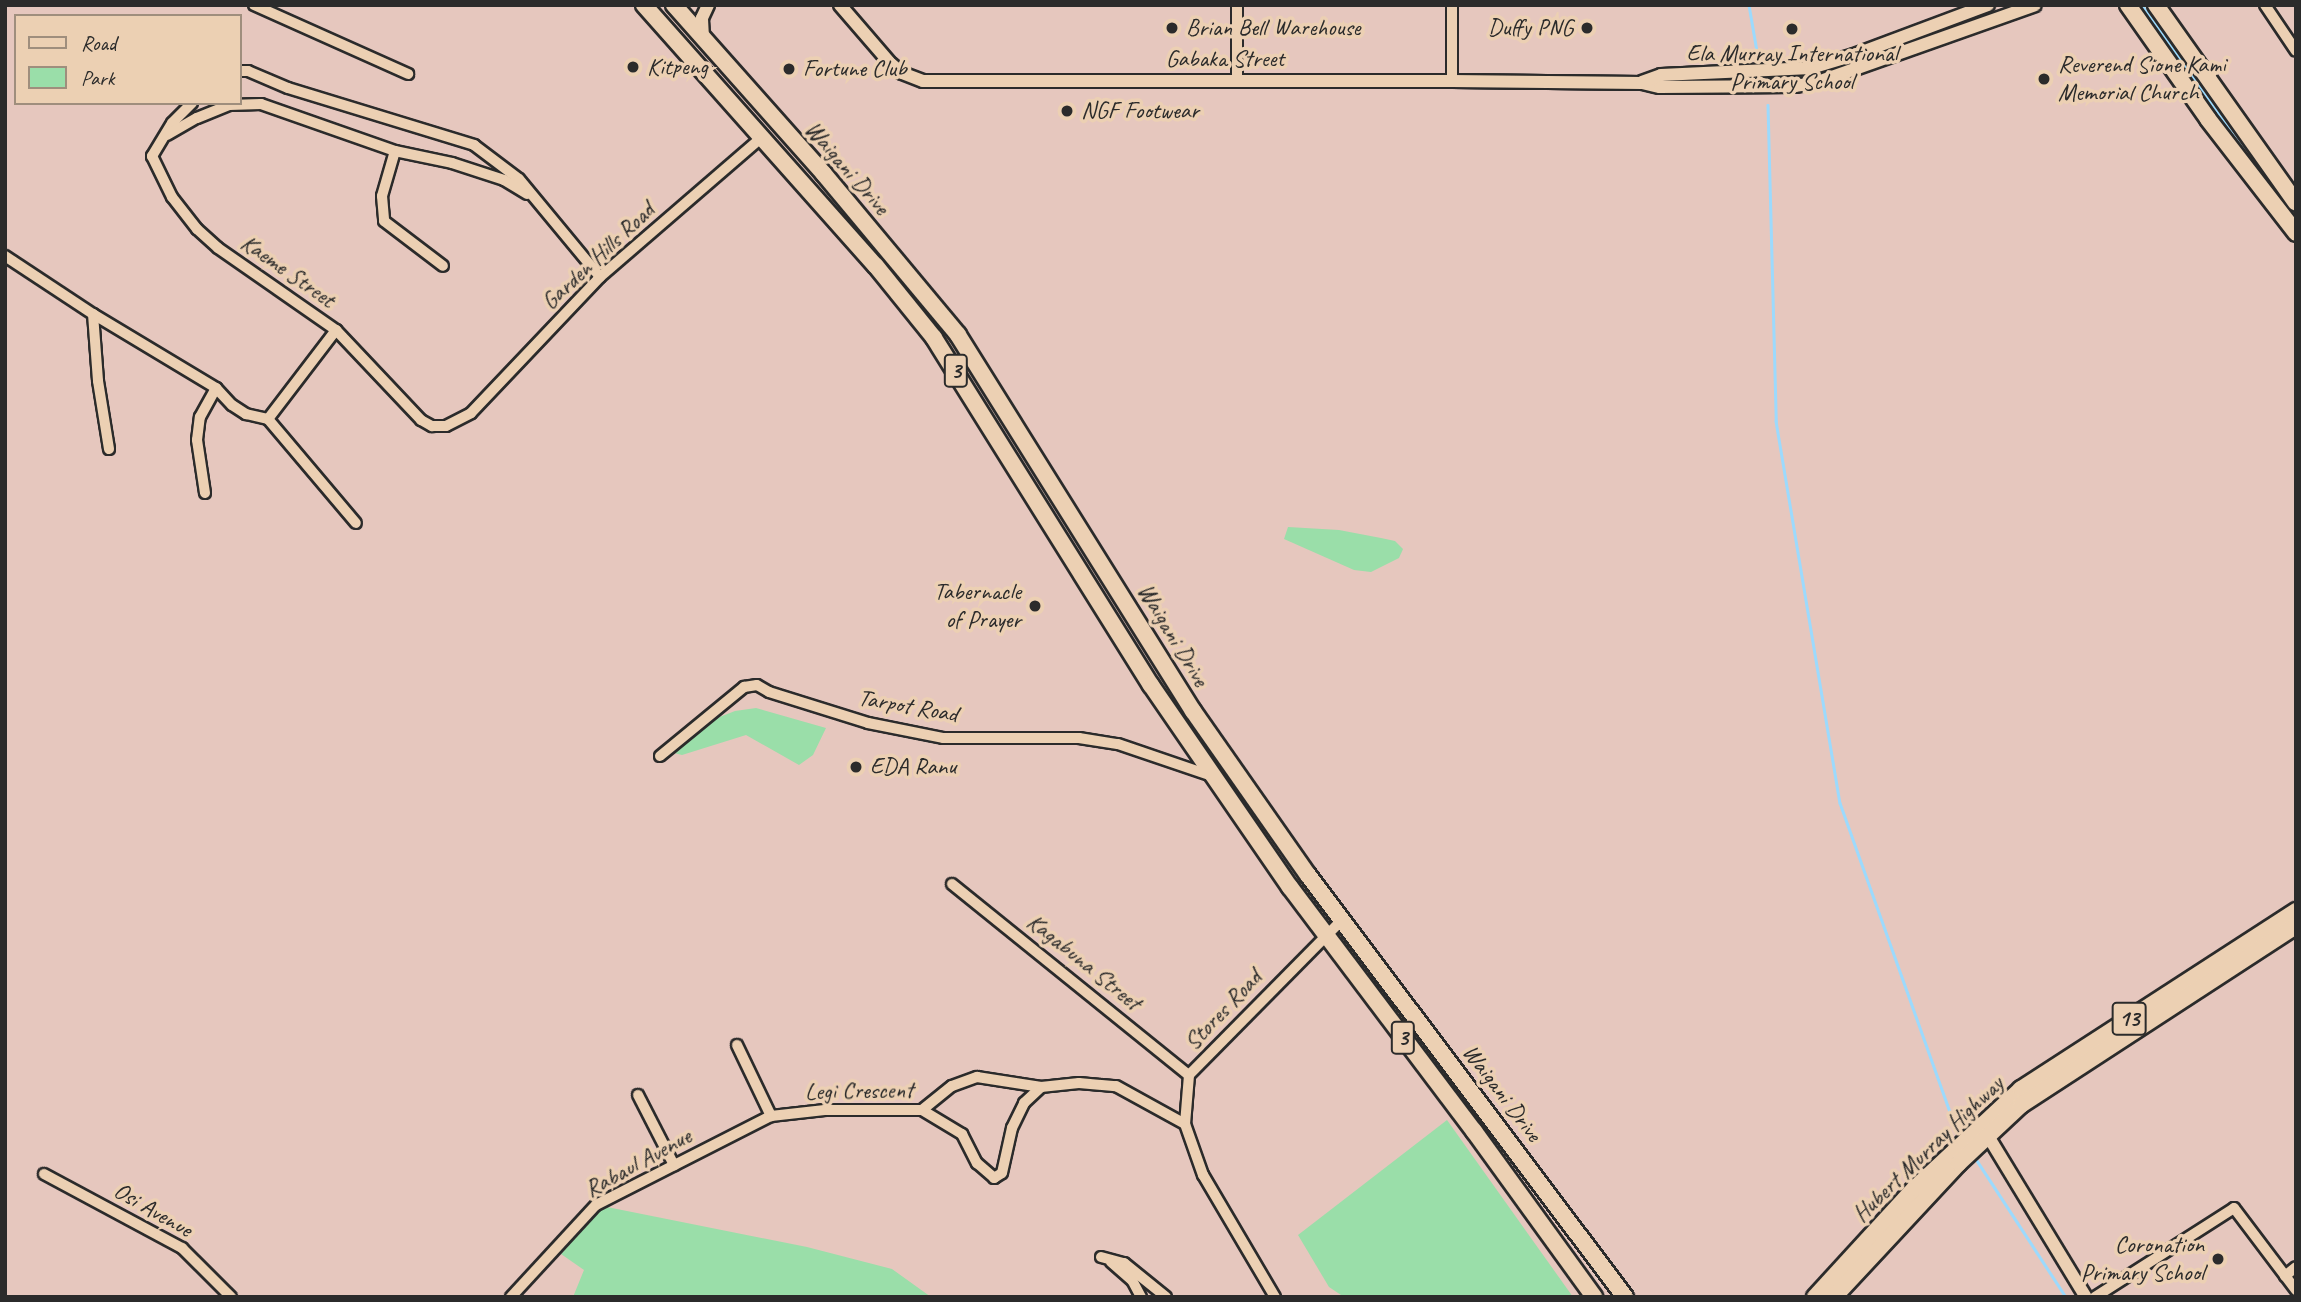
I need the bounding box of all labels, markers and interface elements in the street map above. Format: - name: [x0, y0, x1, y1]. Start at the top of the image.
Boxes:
- legend: [14, 14, 242, 105]
- place label: Brian Bell Warehouse: [1186, 14, 1361, 42]
- place label: Duffy PNG: [1488, 14, 1573, 42]
- marker: Brian Bell Warehouse: [1164, 20, 1180, 36]
- marker: Duffy PNG: [1579, 20, 1595, 36]
- marker: Ela Murray International Primary School: [1784, 21, 1800, 37]
- text: Road: [81, 30, 116, 56]
- place label: Ela Murray International Primary School: [1687, 40, 1897, 96]
- street label: Gabaka Street: [1166, 45, 1284, 73]
- place label: Reverend Sione Kami Memorial Church: [2058, 51, 2226, 107]
- place label: Kitpeng: [647, 53, 708, 81]
- place label: Fortune Club: [803, 55, 907, 83]
- marker: Kitpeng: [625, 59, 641, 75]
- marker: Fortune Club: [781, 61, 797, 77]
- text: Park: [81, 65, 114, 91]
- marker: Reverend Sione Kami Memorial Church: [2036, 71, 2052, 87]
- place label: NGF Footwear: [1081, 97, 1199, 125]
- marker: NGF Footwear: [1059, 103, 1075, 119]
- street label: Waigani Drive: [798, 115, 896, 221]
- street label: Garden Hills Road: [535, 196, 661, 316]
- street label: Kaeme Street: [235, 228, 341, 314]
- road number: 3: [944, 352, 968, 390]
- place label: Tabernacle of Prayer: [934, 578, 1021, 634]
- street label: Waigani Drive: [1131, 578, 1215, 692]
- marker: Tabernacle of Prayer: [1027, 598, 1043, 614]
- street label: Tarpot Road: [857, 683, 959, 729]
- place label: EDA Ranu: [870, 753, 957, 781]
- marker: EDA Ranu: [848, 759, 864, 775]
- street label: Kagabuna Street: [1021, 907, 1147, 1017]
- street label: Stores Road: [1178, 964, 1268, 1056]
- road number: 13: [2112, 1000, 2146, 1038]
- road number: 3: [1391, 1018, 1415, 1058]
- street label: Waigani Drive: [1456, 1038, 1548, 1148]
- street label: Hubert Murray Highway: [1847, 1070, 2009, 1228]
- street label: Legi Crescent: [805, 1076, 913, 1106]
- street label: Rabaul Avenue: [580, 1122, 696, 1204]
- street label: Osi Avenue: [109, 1176, 197, 1244]
- place label: Coronation Primary School: [2081, 1231, 2204, 1287]
- marker: Coronation Primary School: [2210, 1251, 2226, 1267]

